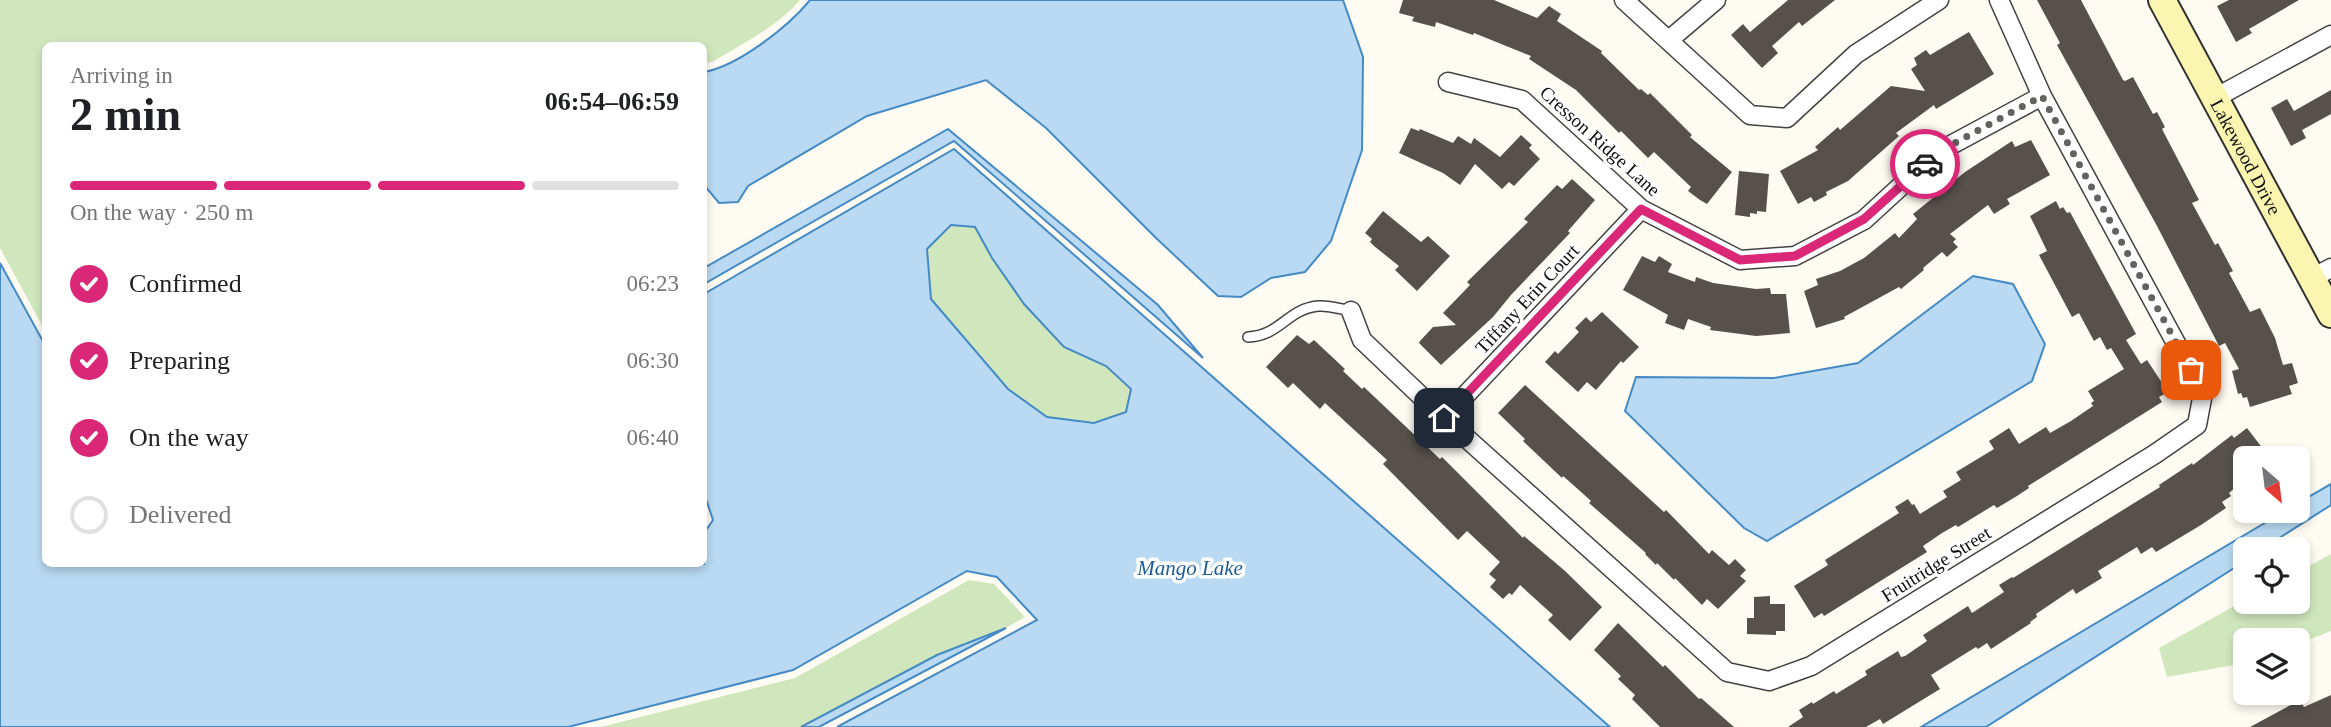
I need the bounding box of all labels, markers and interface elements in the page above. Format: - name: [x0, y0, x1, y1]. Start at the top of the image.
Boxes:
- text: Arriving in: [70, 63, 173, 88]
- street label: Cresson Ridge Lane: [1536, 82, 1664, 200]
- text: 06:54–06:59: [545, 87, 679, 116]
- text: 2 min: [70, 89, 181, 140]
- street label: Lakewood Drive: [2207, 95, 2286, 218]
- courier: [1890, 129, 1960, 199]
- icon: car: [1906, 145, 1944, 183]
- text: On the way · 250 m: [70, 200, 253, 225]
- street label: Tiffany Erin Court: [1471, 240, 1583, 358]
- icon: check: [70, 265, 108, 303]
- text: Confirmed: [129, 269, 242, 298]
- text: 06:23: [627, 271, 679, 296]
- pin: [2161, 340, 2221, 400]
- icon: check: [70, 342, 108, 380]
- text: Preparing: [129, 346, 230, 375]
- text: 06:30: [627, 348, 679, 373]
- icon: bag: [2172, 351, 2210, 389]
- pin: [1414, 388, 1474, 448]
- icon: home: [1425, 399, 1463, 437]
- icon: check: [70, 419, 108, 457]
- text: On the way: [129, 423, 249, 452]
- text: 06:40: [627, 425, 679, 450]
- north arrow: [2233, 446, 2310, 523]
- map controls: [2233, 446, 2310, 705]
- text: Delivered: [129, 500, 232, 529]
- street label: Fruitridge Street: [1877, 522, 1995, 606]
- button: locate: [2233, 537, 2310, 614]
- water label: Mango Lake: [1136, 556, 1243, 580]
- button: layers: [2233, 628, 2310, 705]

